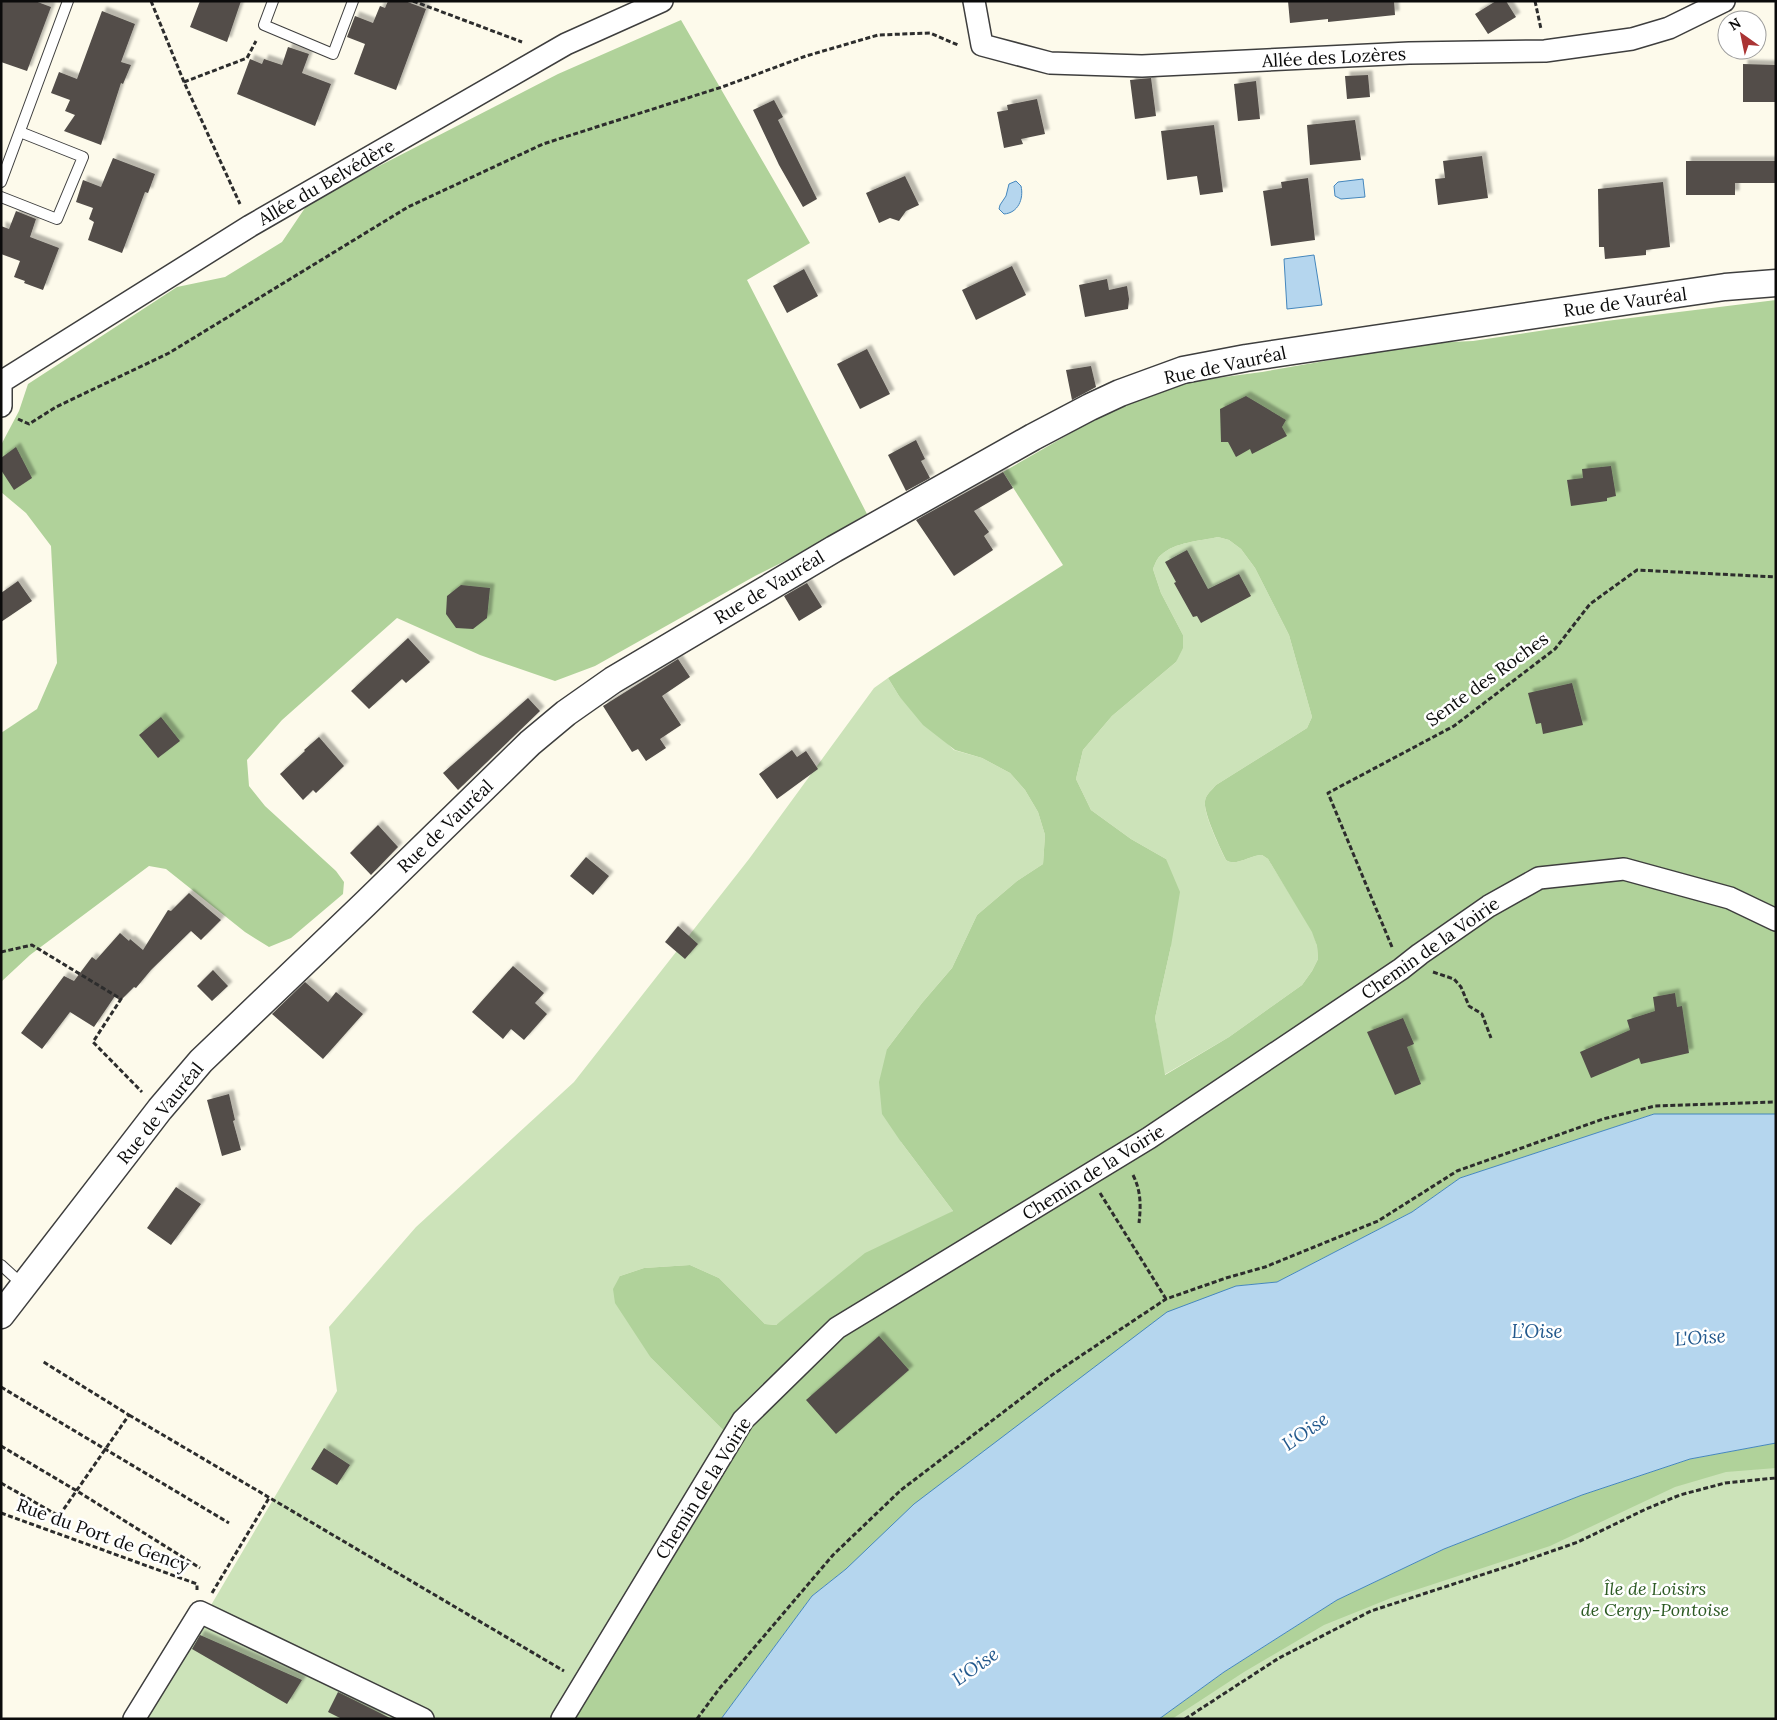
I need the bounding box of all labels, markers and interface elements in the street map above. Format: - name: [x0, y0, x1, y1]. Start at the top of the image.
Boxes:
- north arrow: [1717, 10, 1767, 60]
- text: N: [1725, 14, 1745, 35]
- street label: Allée des Lozères: [1260, 42, 1407, 72]
- street label: Allée du Belvédère: [253, 133, 399, 231]
- street label: Rue de Vauréal: [1562, 282, 1688, 322]
- street label: Rue de Vauréal: [1162, 341, 1288, 389]
- street label: Rue de Vauréal: [710, 545, 828, 629]
- street label: Sente des Roches: [1421, 627, 1553, 731]
- street label: Rue de Vauréal: [392, 774, 498, 878]
- street label: Chemin de la Voirie: [1356, 892, 1504, 1004]
- street label: Rue de Vauréal: [112, 1057, 208, 1169]
- street label: Chemin de la Voirie: [1018, 1119, 1169, 1225]
- water label: L’Oise: [1511, 1319, 1563, 1343]
- water label: L'Oise: [1674, 1323, 1726, 1351]
- water label: L'Oise: [1277, 1406, 1333, 1456]
- street label: Chemin de la Voirie: [650, 1412, 756, 1563]
- street label: Rue du Port de Gency: [13, 1493, 193, 1577]
- park label: Île de Loisirs de Cergy-Pontoise: [1581, 1577, 1729, 1621]
- water label: L'Oise: [947, 1641, 1003, 1691]

